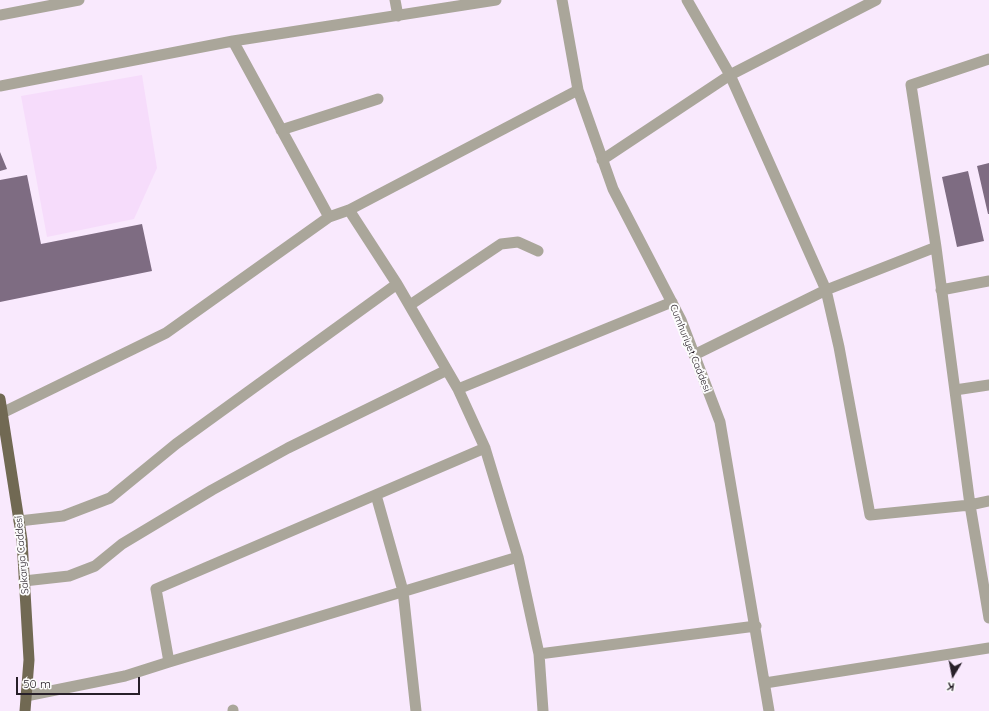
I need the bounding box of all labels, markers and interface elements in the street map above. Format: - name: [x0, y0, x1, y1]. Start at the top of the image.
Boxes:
- street label: Cumhuriyet Caddesi: [667, 303, 713, 393]
- street label: Sakarya Caddesi: [13, 515, 31, 595]
- north arrow: [933, 655, 973, 695]
- scale bar: [18, 669, 142, 695]
- text: 50 m: [23, 676, 51, 691]
- text: K: [946, 679, 956, 694]

